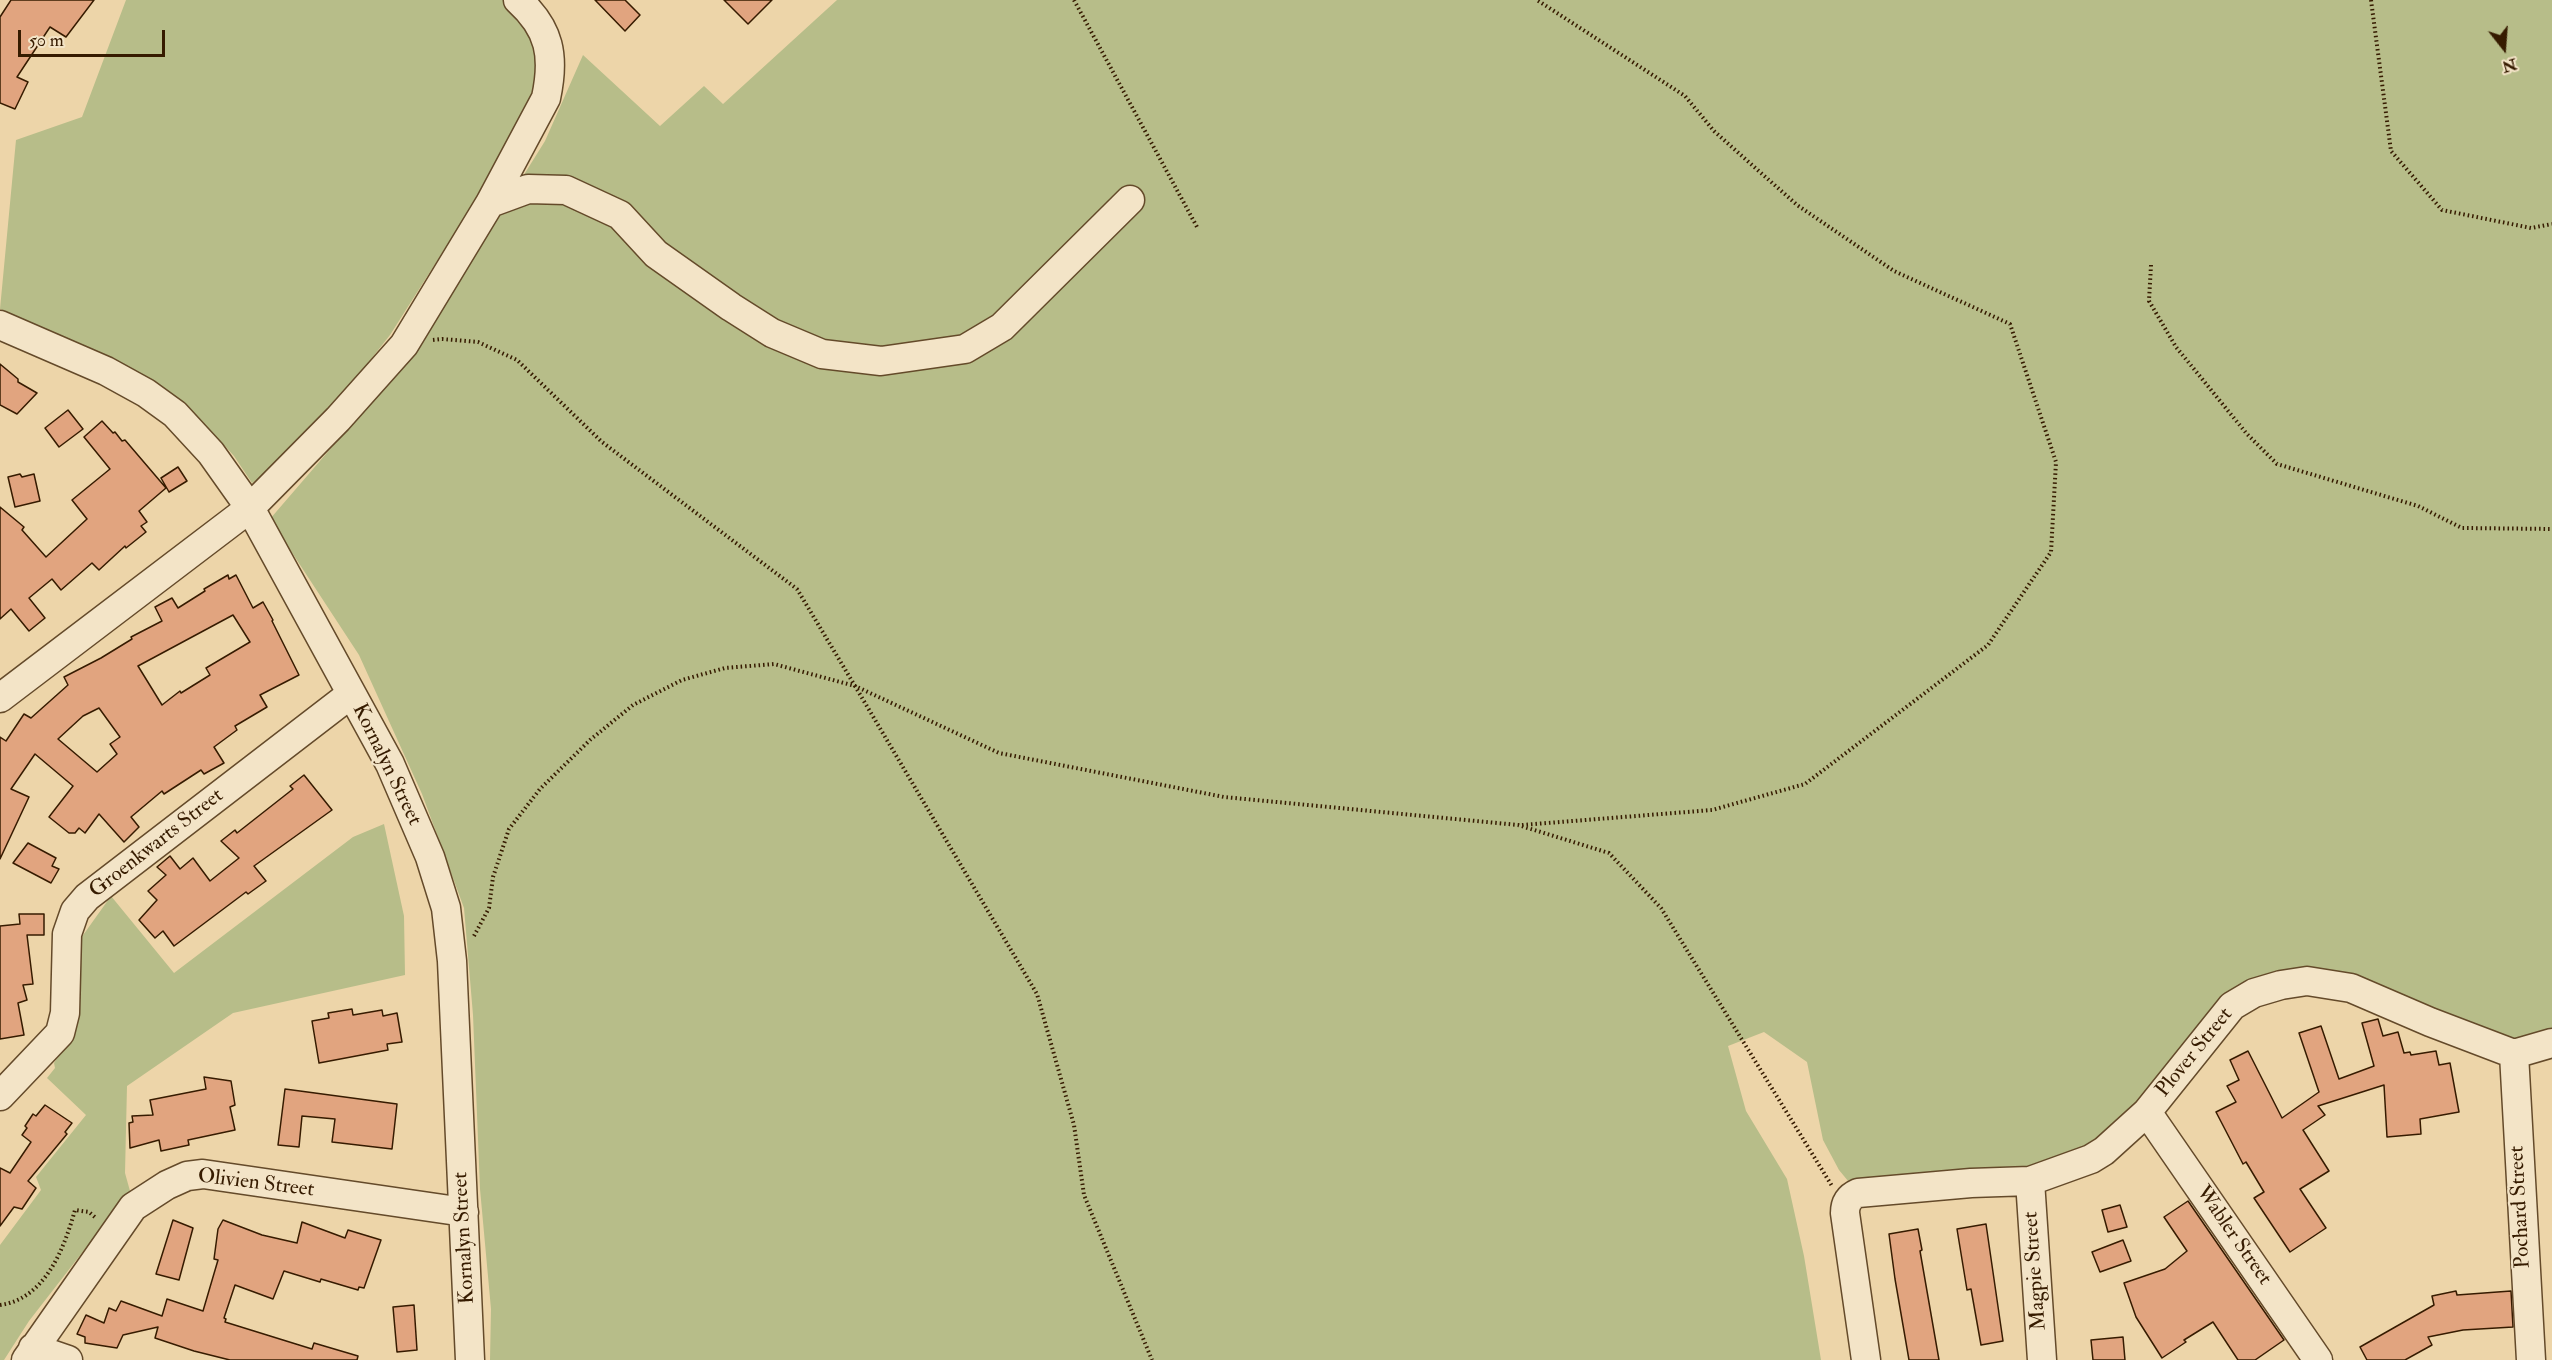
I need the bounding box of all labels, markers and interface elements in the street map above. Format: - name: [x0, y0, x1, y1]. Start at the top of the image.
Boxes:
- scale bar: [21, 18, 168, 56]
- north arrow: [2474, 18, 2534, 78]
- text: 50 m: [29, 29, 64, 52]
- text: N: [2499, 54, 2519, 77]
- street label: Kornalyn Street: [346, 700, 426, 830]
- street label: Groenkwarts Street: [85, 784, 229, 904]
- street label: Plover Street: [2151, 1003, 2239, 1103]
- street label: Pochard Street: [2505, 1145, 2537, 1269]
- street label: Olivien Street: [196, 1164, 316, 1204]
- street label: Kornalyn Street: [449, 1171, 481, 1305]
- street label: Wabler Street: [2190, 1182, 2276, 1290]
- street label: Magpie Street: [2019, 1211, 2053, 1331]

